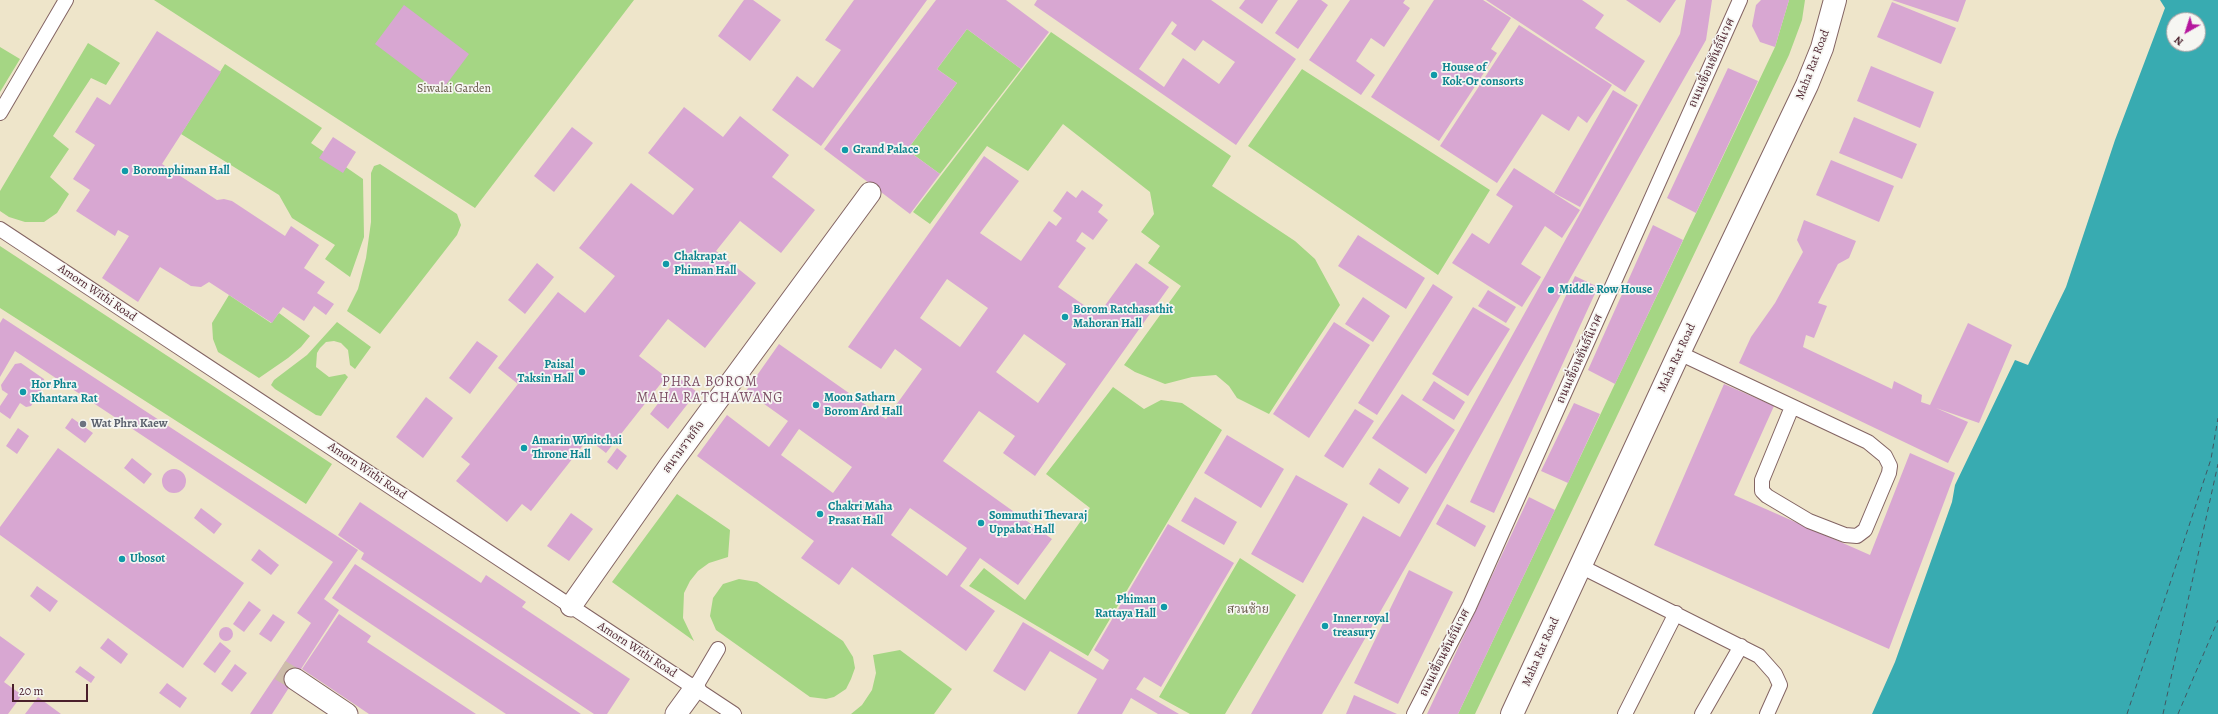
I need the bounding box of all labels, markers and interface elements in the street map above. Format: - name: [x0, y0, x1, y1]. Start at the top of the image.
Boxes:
- north arrow: [2166, 12, 2206, 52]
- street label: ถนนเขื่อนขันธ์นิเวศ: [1686, 16, 1738, 110]
- street label: Maha Rat Road: [1793, 28, 1833, 102]
- text: N: [2171, 33, 2187, 49]
- place label: House of Kok-Or consorts: [1442, 61, 1524, 89]
- marker: House of Kok-Or consorts: [1429, 70, 1439, 80]
- park label: Siwalai Garden: [417, 82, 491, 96]
- place label: Grand Palace: [853, 143, 918, 157]
- marker: Grand Palace: [840, 145, 850, 155]
- place label: Boromphiman Hall: [133, 164, 230, 178]
- marker: Boromphiman Hall: [120, 166, 130, 176]
- place label: Chakrapat Phiman Hall: [674, 250, 737, 278]
- marker: Chakrapat Phiman Hall: [661, 259, 671, 269]
- street label: Amorn Withi Road: [55, 261, 139, 325]
- place label: Middle Row House: [1559, 283, 1652, 297]
- marker: Middle Row House: [1546, 285, 1556, 295]
- place label: Borom Ratchasathit Mahoran Hall: [1073, 303, 1173, 331]
- marker: Borom Ratchasathit Mahoran Hall: [1060, 312, 1070, 322]
- street label: ถนนเขื่อนขันธ์นิเวศ: [1554, 312, 1606, 406]
- street label: Maha Rat Road: [1655, 321, 1699, 395]
- place label: Paisal Taksin Hall: [518, 358, 574, 386]
- marker: Paisal Taksin Hall: [577, 367, 587, 377]
- district label: PHRA BOROM MAHA RATCHAWANG: [636, 375, 784, 408]
- place label: Hor Phra Khantara Rat: [31, 378, 98, 406]
- marker: Hor Phra Khantara Rat: [18, 387, 28, 397]
- place label: Moon Satharn Borom Ard Hall: [824, 391, 902, 419]
- marker: Moon Satharn Borom Ard Hall: [811, 400, 821, 410]
- place label: Wat Phra Kaew: [91, 417, 168, 431]
- street label: สนามราชกิจ: [660, 418, 708, 476]
- marker: Wat Phra Kaew: [78, 419, 88, 429]
- place label: Amarin Winitchai Throne Hall: [532, 434, 622, 462]
- street label: Amorn Withi Road: [325, 439, 409, 503]
- marker: Amarin Winitchai Throne Hall: [519, 443, 529, 453]
- place label: Chakri Maha Prasat Hall: [828, 500, 893, 528]
- marker: Chakri Maha Prasat Hall: [815, 509, 825, 519]
- place label: Sommuthi Thevaraj Uppabat Hall: [989, 509, 1087, 537]
- marker: Sommuthi Thevaraj Uppabat Hall: [976, 518, 986, 528]
- place label: Ubosot: [130, 552, 165, 566]
- marker: Ubosot: [117, 554, 127, 564]
- place label: Phiman Rattaya Hall: [1095, 593, 1156, 621]
- marker: Phiman Rattaya Hall: [1159, 602, 1169, 612]
- park label: สวนซ้าย: [1227, 603, 1269, 617]
- street label: ถนนเขื่อนขันธ์นิเวศ: [1417, 607, 1473, 699]
- place label: Inner royal treasury: [1333, 612, 1389, 640]
- street label: Maha Rat Road: [1519, 615, 1563, 689]
- street label: Amorn Withi Road: [595, 619, 679, 681]
- marker: Inner royal treasury: [1320, 621, 1330, 631]
- scale bar: [14, 676, 90, 702]
- text: 20 m: [19, 683, 43, 699]

